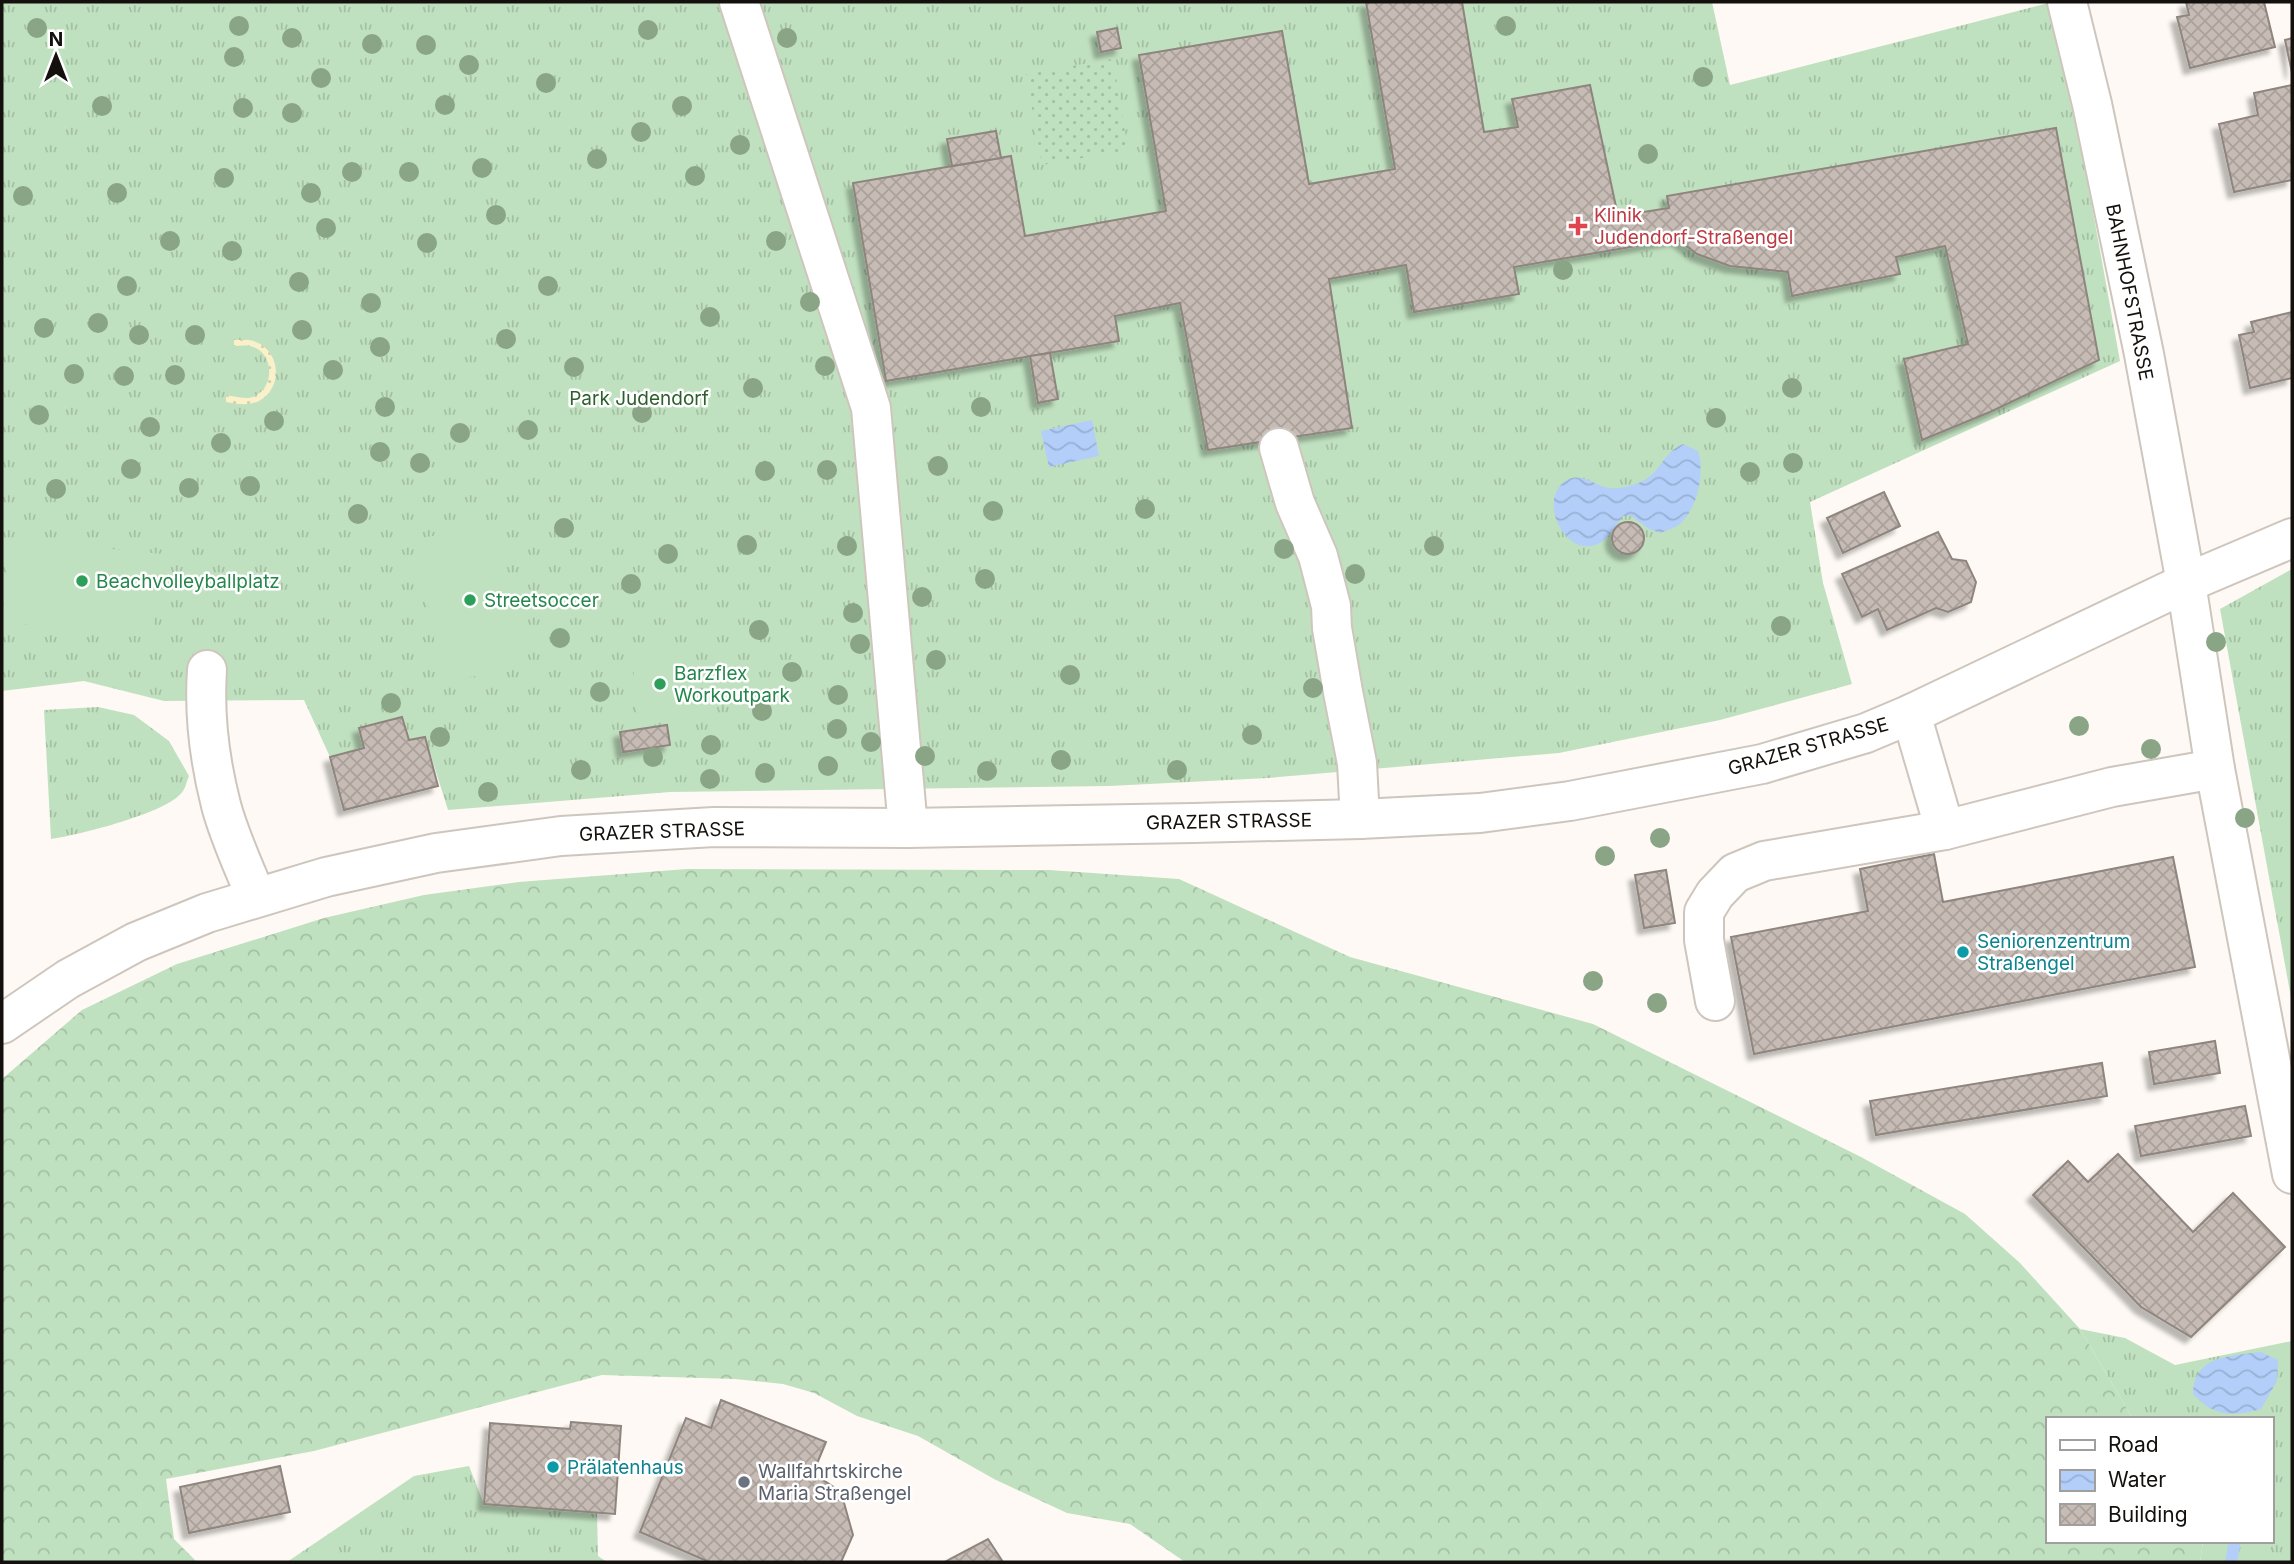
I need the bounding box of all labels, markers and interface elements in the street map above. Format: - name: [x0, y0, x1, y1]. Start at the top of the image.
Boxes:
- north arrow: [21, 21, 91, 91]
- text: N: [49, 28, 63, 51]
- street label: BAHNHOFSTRASSE: [2101, 202, 2158, 382]
- place label: Klinik Judendorf-Straßengel: [1594, 204, 1793, 249]
- marker: Klinik Judendorf-Straßengel: [1568, 216, 1588, 236]
- park label: Park Judendorf: [569, 387, 709, 410]
- place label: Beachvolleyballplatz: [96, 570, 280, 593]
- marker: Beachvolleyballplatz: [74, 573, 90, 589]
- place label: Streetsoccer: [484, 589, 599, 612]
- marker: Streetsoccer: [462, 592, 478, 608]
- place label: Barzflex Workoutpark: [674, 662, 790, 707]
- marker: Barzflex Workoutpark: [652, 676, 668, 692]
- street label: GRAZER STRASSE: [1725, 713, 1891, 780]
- street label: GRAZER STRASSE: [1146, 809, 1312, 834]
- street label: GRAZER STRASSE: [579, 817, 745, 846]
- place label: Seniorenzentrum Straßengel: [1977, 930, 2130, 975]
- marker: Seniorenzentrum Straßengel: [1955, 944, 1971, 960]
- legend: [2046, 1417, 2273, 1543]
- text: Road: [2108, 1432, 2159, 1457]
- place label: Prälatenhaus: [567, 1456, 684, 1479]
- marker: Prälatenhaus: [545, 1459, 561, 1475]
- place label: Wallfahrtskirche Maria Straßengel: [758, 1460, 911, 1505]
- text: Water: [2108, 1467, 2166, 1492]
- marker: Wallfahrtskirche Maria Straßengel: [736, 1474, 752, 1490]
- text: Building: [2108, 1502, 2188, 1527]

